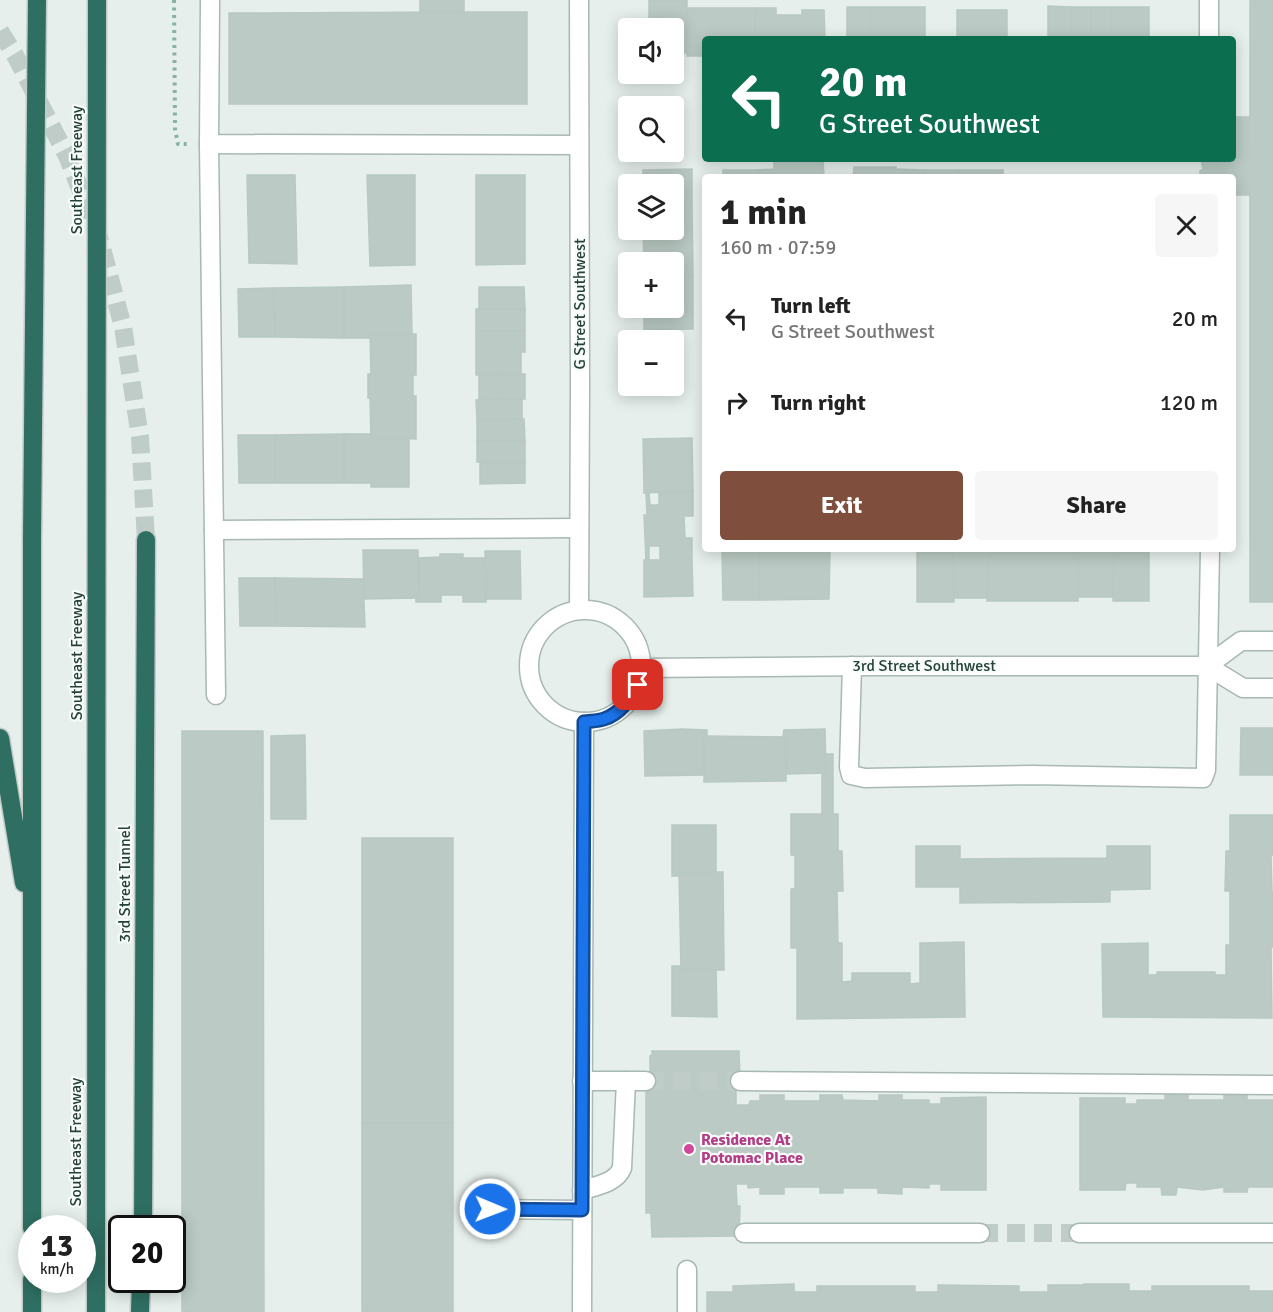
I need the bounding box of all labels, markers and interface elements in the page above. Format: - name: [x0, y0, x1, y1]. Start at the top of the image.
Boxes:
- map controls: [618, 18, 684, 396]
- button: sound: [618, 18, 684, 84]
- text: 20 m: [819, 57, 908, 108]
- icon: left: [720, 60, 798, 138]
- button: search: [618, 96, 684, 162]
- street label: Southeast Freeway: [67, 105, 87, 234]
- text: G Street Southwest: [819, 108, 1040, 141]
- button: layers: [618, 174, 684, 240]
- text: 1 min: [720, 190, 807, 235]
- button: close: [1155, 194, 1218, 257]
- text: 160 m · 07:59: [720, 235, 836, 260]
- street label: G Street Southwest: [570, 238, 590, 370]
- button: +: [618, 252, 684, 318]
- text: Turn left: [771, 292, 851, 319]
- icon: left: [720, 302, 753, 335]
- text: 20 m: [1172, 305, 1218, 332]
- text: G Street Southwest: [771, 319, 935, 344]
- button: −: [618, 330, 684, 396]
- icon: right: [720, 386, 753, 419]
- text: Turn right: [771, 389, 866, 416]
- text: 120 m: [1160, 389, 1218, 416]
- button: Exit: [720, 471, 963, 540]
- button: Share: [975, 471, 1218, 540]
- street label: Southeast Freeway: [67, 591, 87, 720]
- street label: 3rd Street Southwest: [852, 656, 996, 676]
- pin: [612, 659, 663, 710]
- icon: arrive: [621, 668, 654, 701]
- street label: 3rd Street Tunnel: [115, 825, 135, 943]
- street label: Southeast Freeway: [66, 1077, 86, 1206]
- place label: Residence At Potomac Place: [701, 1130, 803, 1168]
- marker: Residence At Potomac Place: [682, 1142, 696, 1156]
- position arrow: [458, 1177, 522, 1241]
- speed limit sign: 20: [108, 1215, 186, 1293]
- text: 13: [41, 1228, 73, 1265]
- text: km/h: [40, 1260, 74, 1278]

